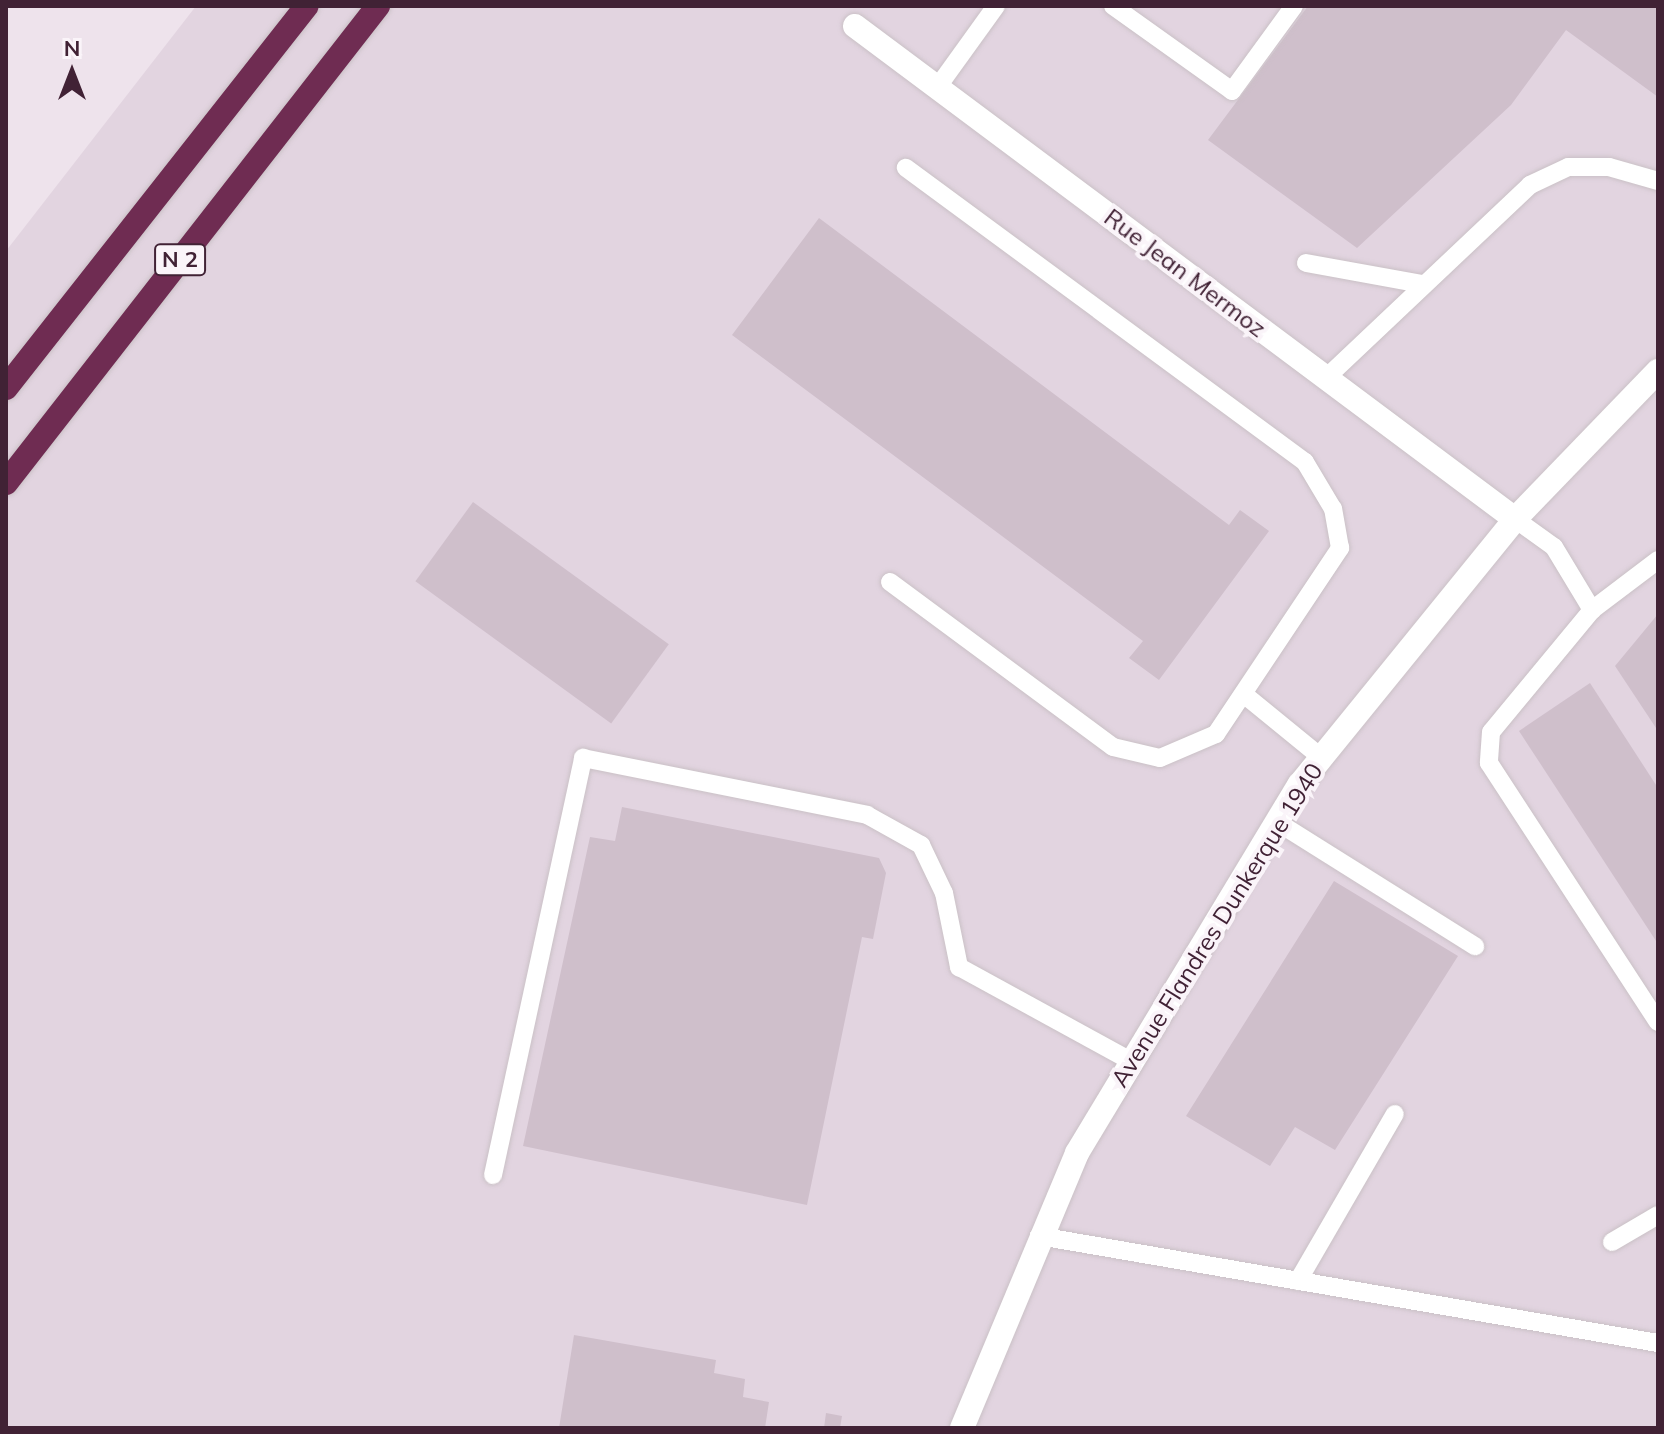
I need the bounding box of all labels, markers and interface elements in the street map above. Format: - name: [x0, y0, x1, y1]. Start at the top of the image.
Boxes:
- north arrow: [32, 32, 112, 112]
- text: N: [64, 34, 80, 62]
- street label: Rue Jean Mermoz: [1099, 203, 1271, 343]
- road number: N 2: [154, 242, 206, 278]
- street label: Avenue Flandres Dunkerque 1940: [1105, 758, 1329, 1092]

